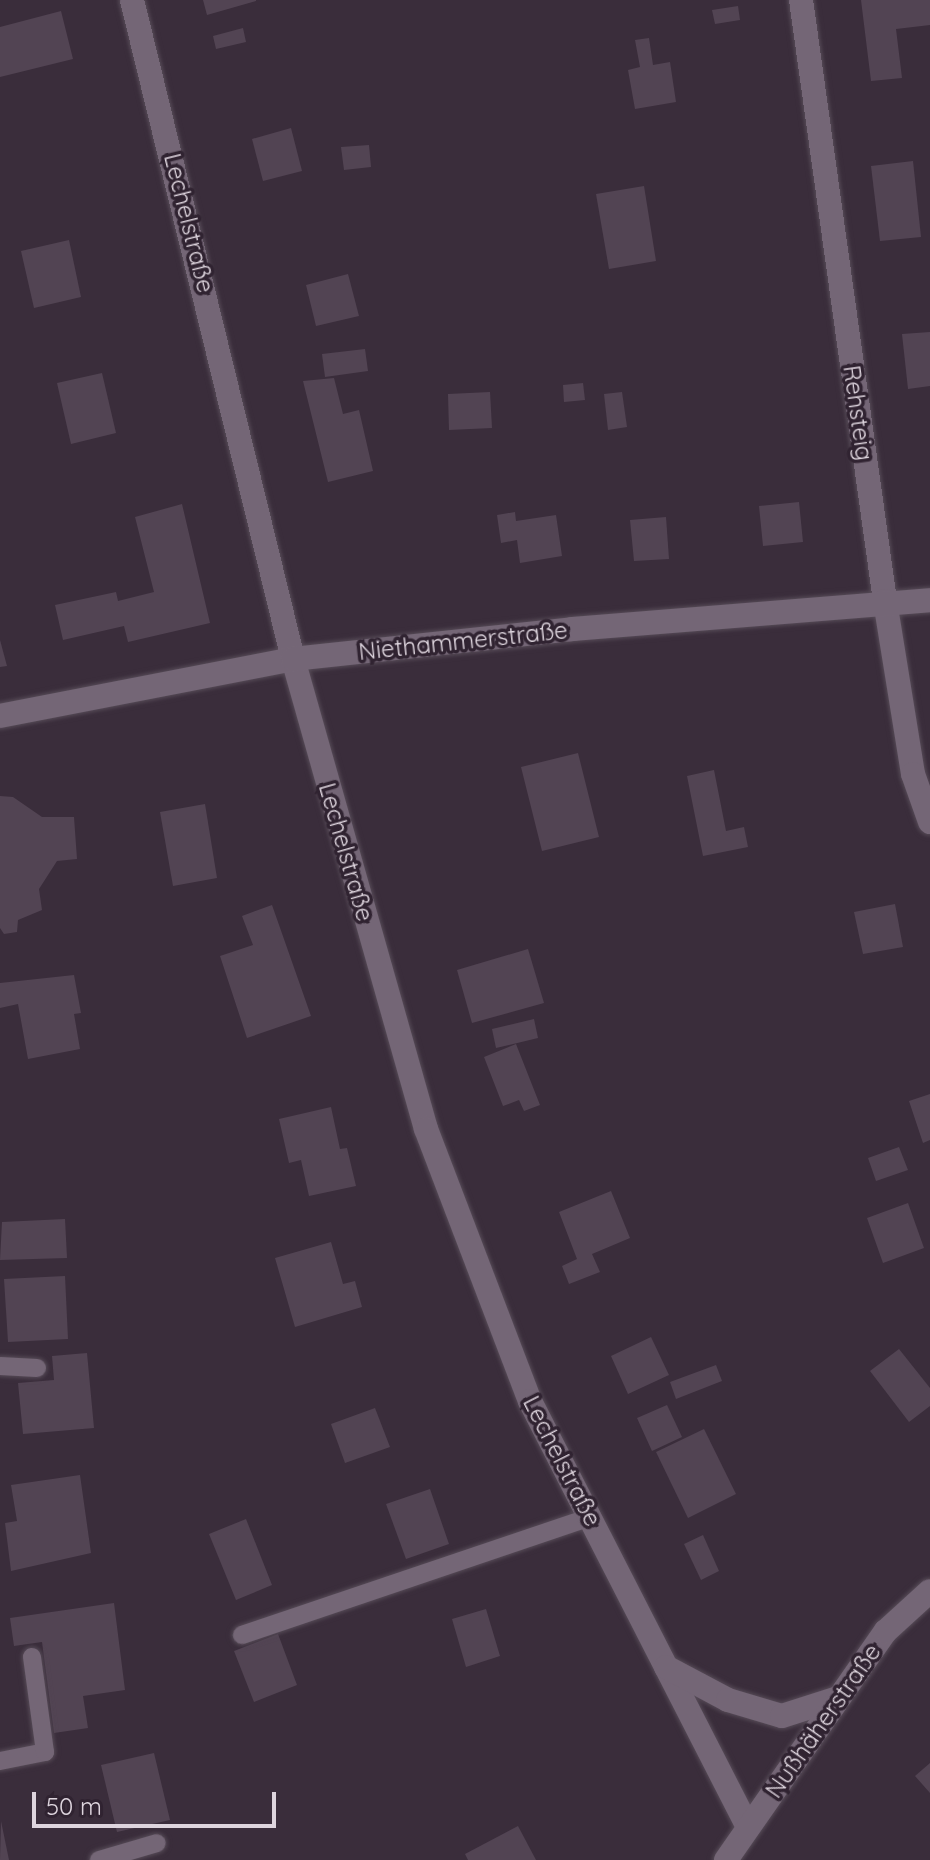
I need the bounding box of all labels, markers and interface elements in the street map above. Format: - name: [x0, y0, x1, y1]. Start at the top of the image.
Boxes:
- street label: Lechelstraße: [158, 150, 220, 296]
- street label: Rehsteig: [837, 363, 879, 463]
- street label: Niethammerstraße: [357, 616, 569, 666]
- street label: Lechelstraße: [313, 780, 379, 924]
- street label: Lechelstraße: [517, 1391, 607, 1531]
- street label: Nußhäherstraße: [759, 1638, 887, 1804]
- scale bar: [36, 1776, 280, 1826]
- text: 50 m: [46, 1791, 102, 1821]

